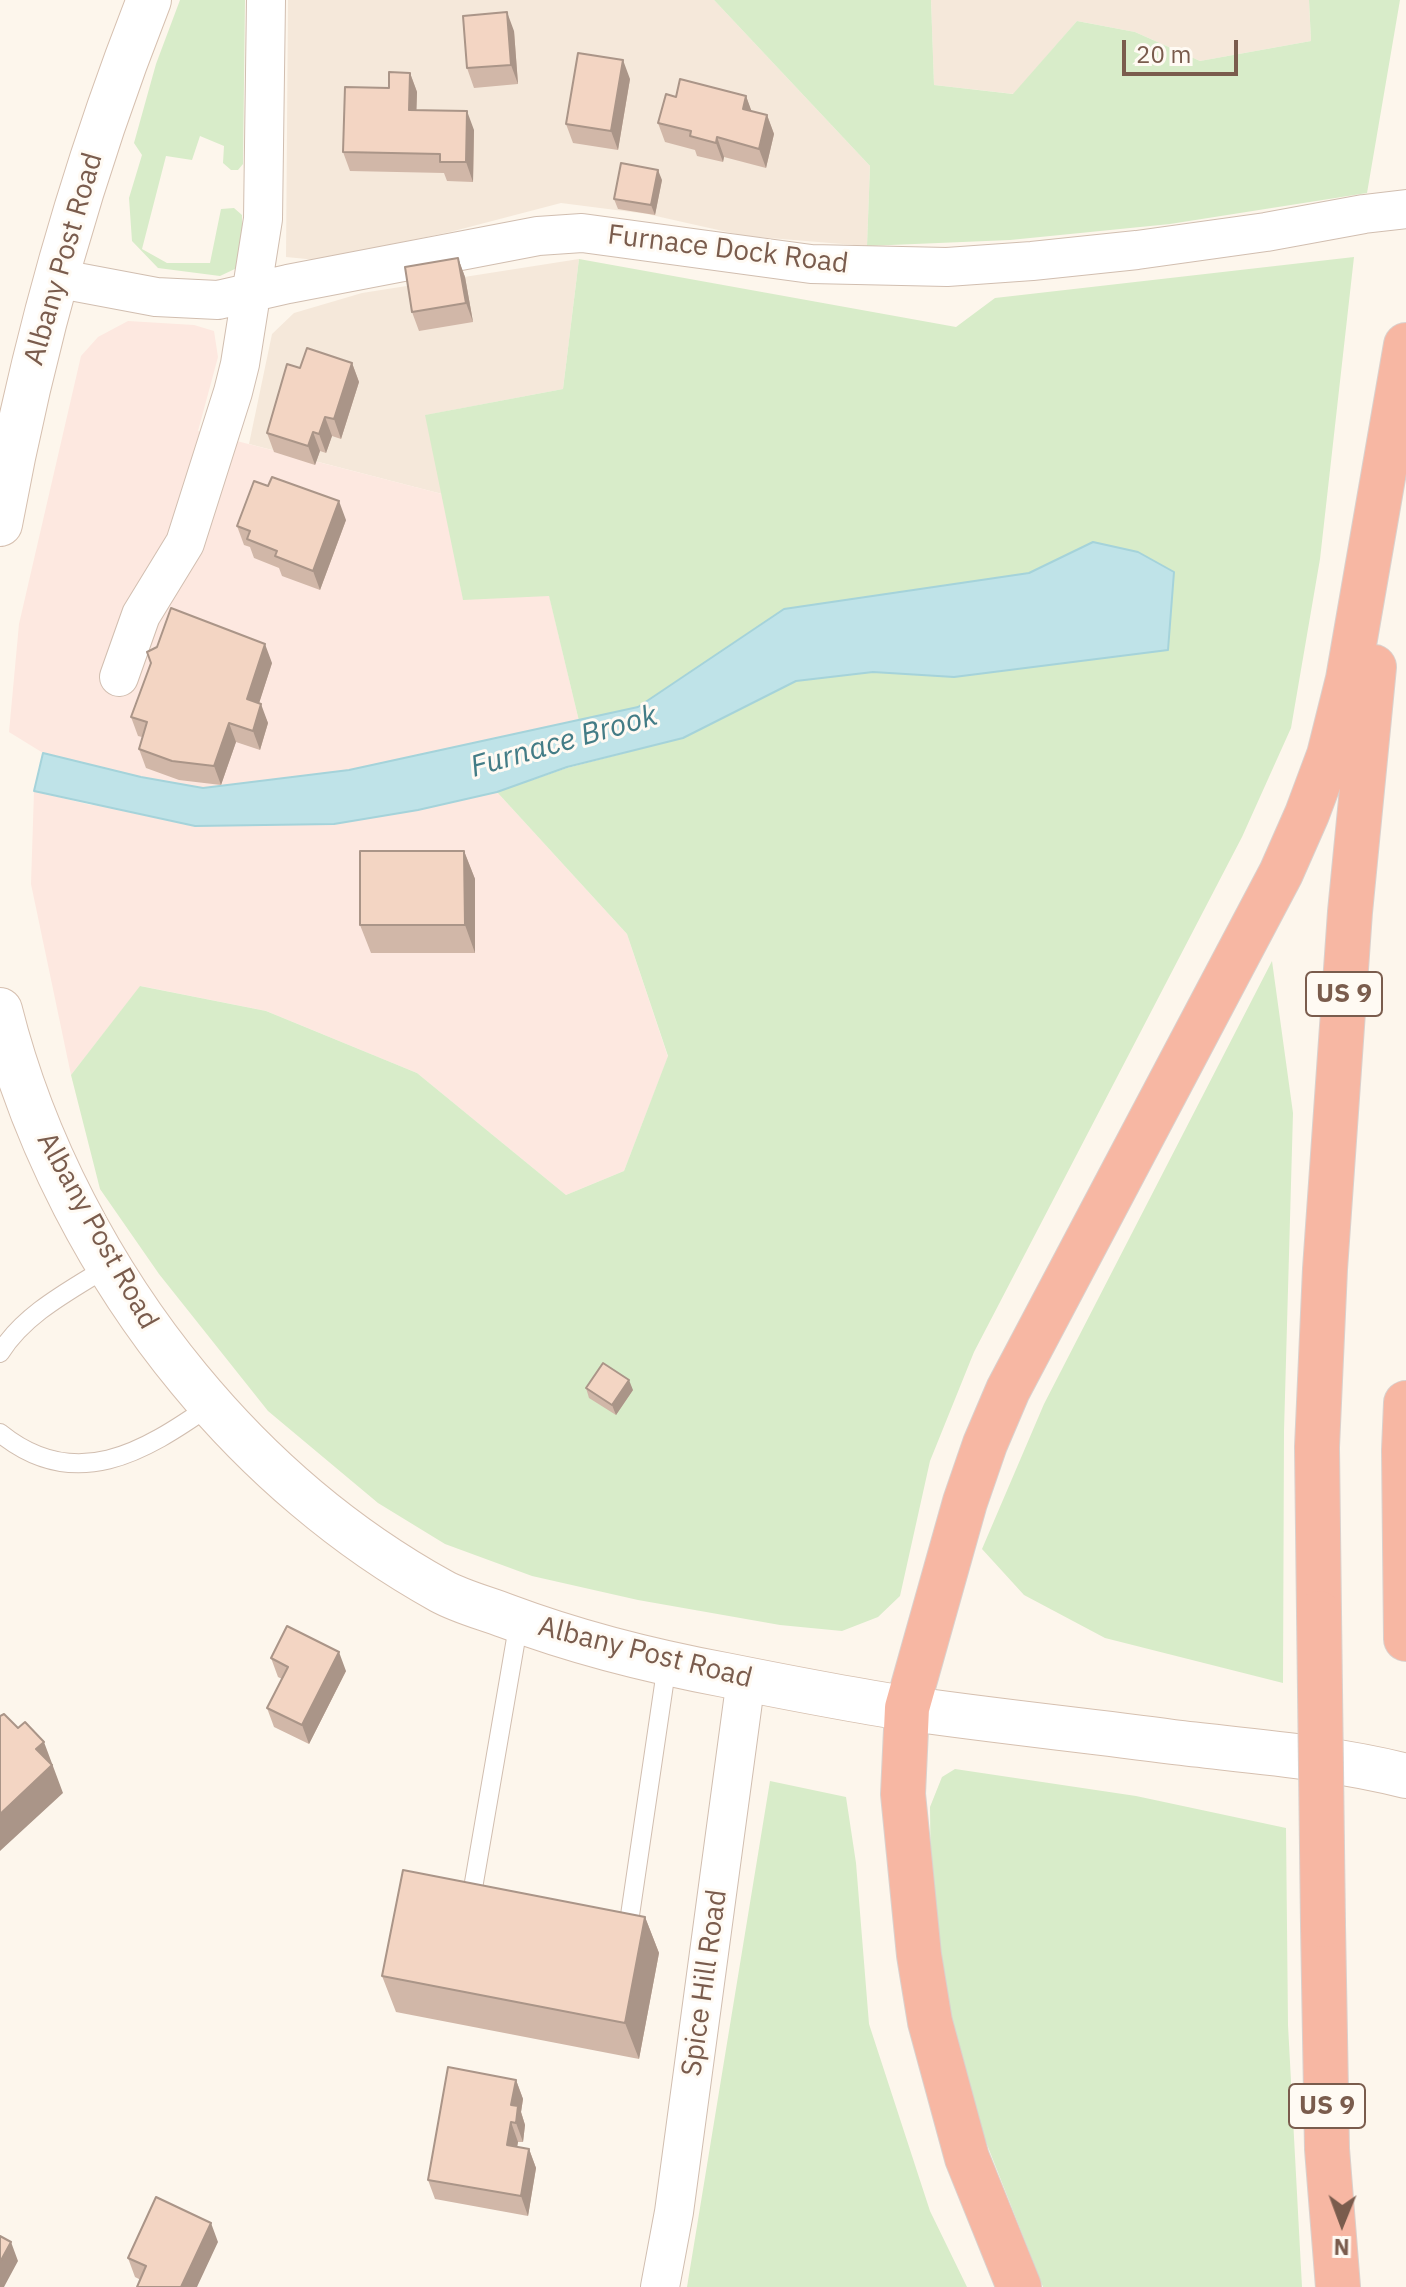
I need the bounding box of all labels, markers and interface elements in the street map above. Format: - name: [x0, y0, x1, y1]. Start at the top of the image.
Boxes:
- scale bar: [1126, 24, 1242, 74]
- text: 20 m: [1136, 38, 1191, 70]
- street label: Albany Post Road: [18, 149, 110, 369]
- street label: Furnace Dock Road: [606, 219, 850, 281]
- water label: Furnace Brook: [466, 698, 662, 786]
- road number: US 9: [1306, 972, 1382, 1016]
- street label: Albany Post Road: [29, 1127, 165, 1335]
- street label: Albany Post Road: [535, 1610, 755, 1696]
- street label: Spice Hill Road: [675, 1887, 735, 2079]
- road number: US 9: [1289, 2084, 1365, 2128]
- north arrow: [1302, 2183, 1382, 2263]
- text: N: [1333, 2233, 1350, 2262]

